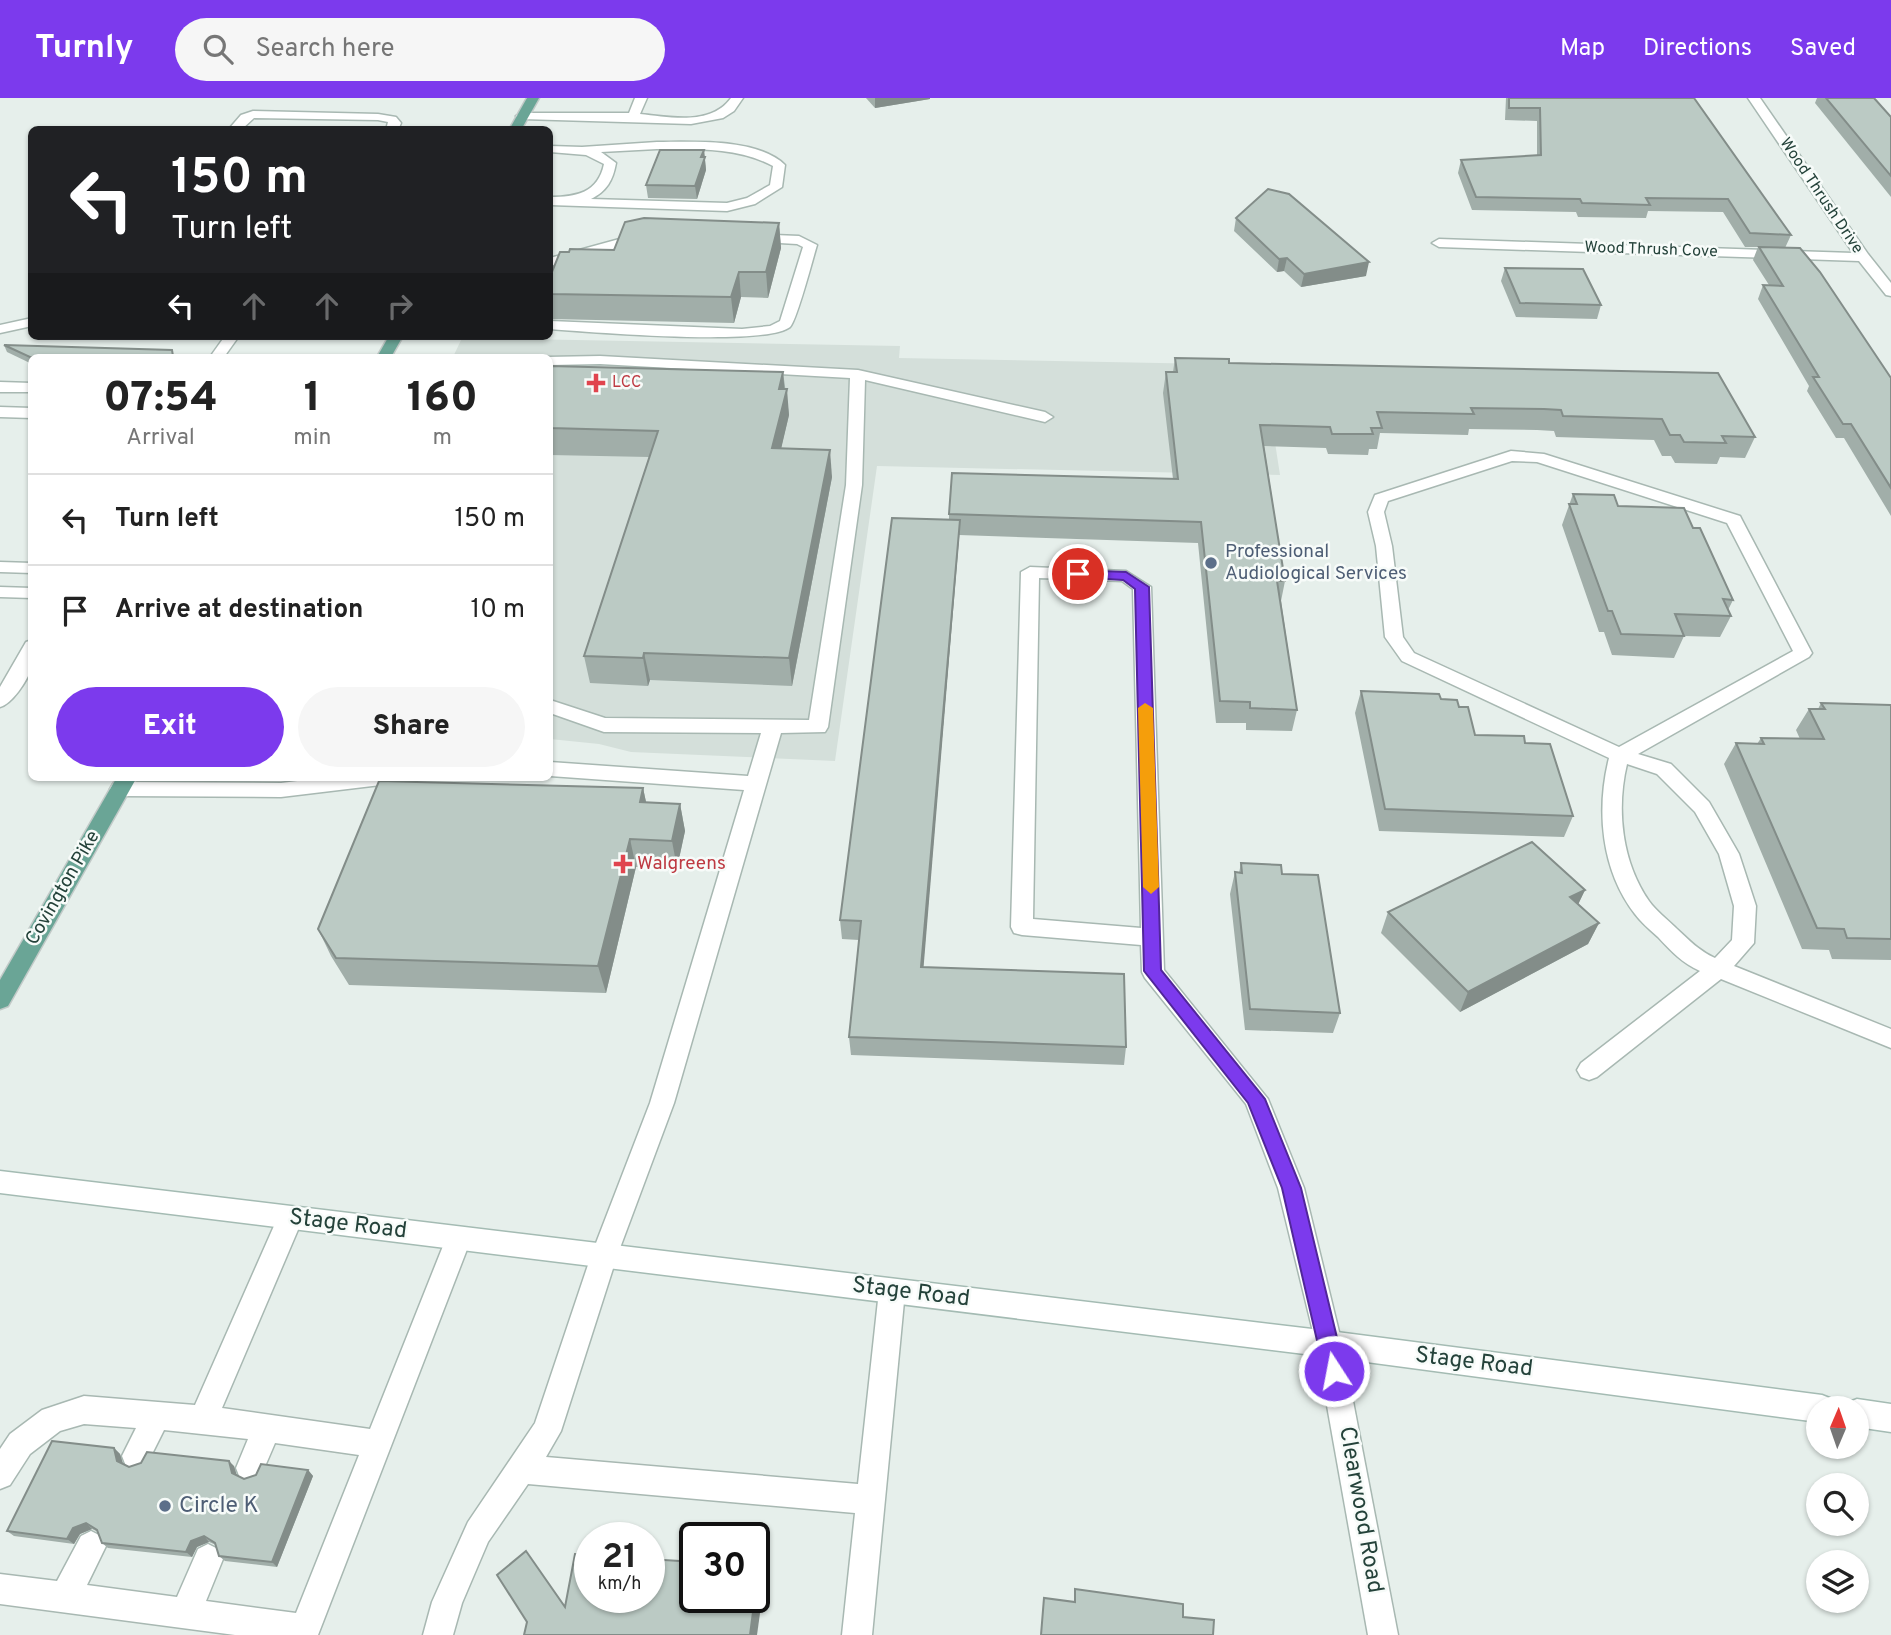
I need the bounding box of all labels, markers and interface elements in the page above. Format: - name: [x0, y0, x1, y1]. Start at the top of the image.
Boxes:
- search box: [175, 18, 665, 81]
- text: Turnly: [35, 28, 133, 70]
- icon: search: [199, 30, 237, 68]
- text: Search here: [255, 33, 394, 66]
- text: Map: [1560, 34, 1605, 64]
- text: Directions: [1643, 34, 1752, 64]
- text: Saved: [1790, 34, 1856, 64]
- street label: Wood Thrush Drive: [1775, 134, 1867, 258]
- text: 150 m: [171, 149, 308, 211]
- icon: left: [56, 154, 147, 245]
- text: Turn left: [171, 210, 292, 250]
- street label: Wood Thrush Cove: [1584, 238, 1718, 262]
- icon: left: [162, 287, 200, 325]
- icon: ahead: [235, 287, 273, 325]
- icon: ahead: [308, 287, 346, 325]
- icon: right: [381, 287, 419, 325]
- text: 07:54: [103, 373, 218, 426]
- text: 1: [304, 373, 321, 426]
- text: 160: [407, 373, 478, 426]
- marker: LCC: [586, 373, 606, 393]
- place label: LCC: [612, 373, 641, 393]
- text: Arrival: [126, 424, 195, 453]
- text: min: [293, 424, 331, 453]
- text: m: [432, 424, 452, 453]
- icon: left: [56, 501, 94, 539]
- text: Turn left: [115, 503, 219, 536]
- text: 150 m: [454, 503, 525, 536]
- place label: Professional Audiological Services: [1225, 540, 1407, 586]
- pin: [1048, 544, 1108, 604]
- icon: arrive: [1059, 555, 1097, 593]
- marker: Professional Audiological Services: [1203, 555, 1219, 571]
- icon: arrive: [56, 592, 94, 630]
- text: Arrive at destination: [115, 594, 363, 627]
- text: 10 m: [470, 594, 525, 627]
- button: Exit: [56, 687, 284, 767]
- button: Share: [298, 687, 525, 767]
- street label: Covington Pike: [21, 826, 105, 950]
- place label: Walgreens: [637, 852, 726, 876]
- marker: Walgreens: [615, 856, 631, 872]
- street label: Stage Road: [288, 1203, 408, 1247]
- street label: Stage Road: [851, 1271, 971, 1315]
- position arrow: [1297, 1334, 1371, 1408]
- street label: Stage Road: [1414, 1341, 1534, 1385]
- north arrow: [1806, 1396, 1869, 1460]
- map controls: [1806, 1396, 1869, 1613]
- street label: Clearwood Road: [1331, 1424, 1389, 1596]
- button: search: [1806, 1473, 1869, 1536]
- place label: Circle K: [179, 1492, 259, 1521]
- marker: Circle K: [157, 1498, 173, 1514]
- speed limit sign: 30: [679, 1522, 770, 1613]
- text: 21: [602, 1536, 637, 1580]
- button: layers: [1806, 1550, 1869, 1613]
- text: km/h: [598, 1573, 641, 1596]

